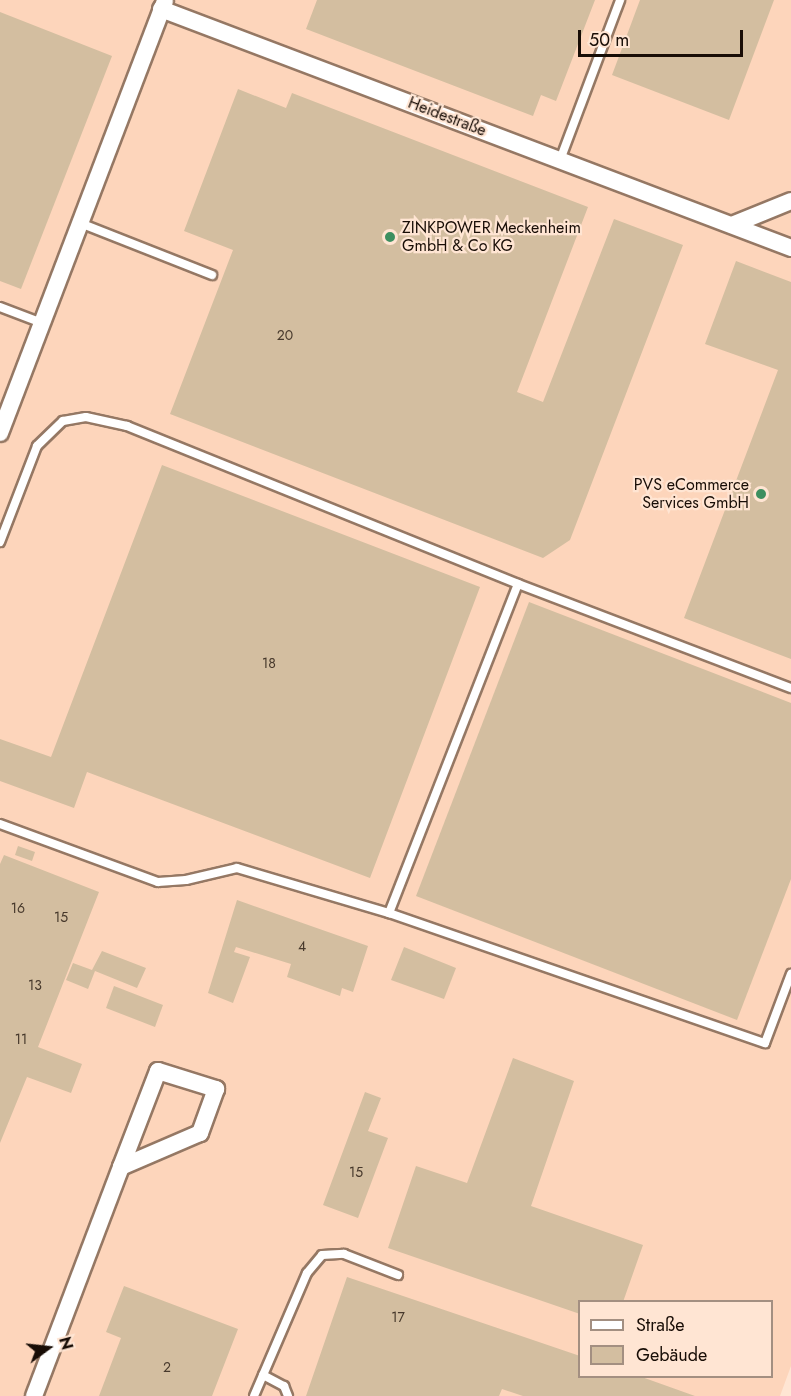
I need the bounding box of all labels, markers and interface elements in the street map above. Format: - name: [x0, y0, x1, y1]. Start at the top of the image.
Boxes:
- scale bar: [581, 18, 746, 56]
- text: 50 m: [589, 27, 629, 53]
- street label: Heidestraße: [405, 93, 489, 141]
- place label: ZINKPOWER Meckenheim GmbH & Co KG: [402, 218, 581, 256]
- marker: ZINKPOWER Meckenheim GmbH & Co KG: [383, 230, 397, 244]
- house number: 20: [277, 327, 293, 343]
- place label: PVS eCommerce Services GmbH: [634, 475, 749, 513]
- marker: PVS eCommerce Services GmbH: [754, 487, 768, 501]
- house number: 18: [262, 655, 276, 671]
- house number: 16: [11, 900, 25, 916]
- house number: 15: [54, 909, 68, 925]
- house number: 4: [298, 938, 306, 954]
- house number: 13: [28, 977, 42, 993]
- house number: 11: [15, 1031, 27, 1047]
- house number: 15: [349, 1164, 363, 1180]
- legend: [578, 1300, 773, 1378]
- house number: 17: [391, 1309, 405, 1325]
- text: Straße: [636, 1312, 684, 1338]
- north arrow: [18, 1318, 78, 1378]
- text: N: [53, 1334, 79, 1352]
- text: Gebäude: [636, 1342, 707, 1368]
- house number: 2: [163, 1359, 171, 1375]

